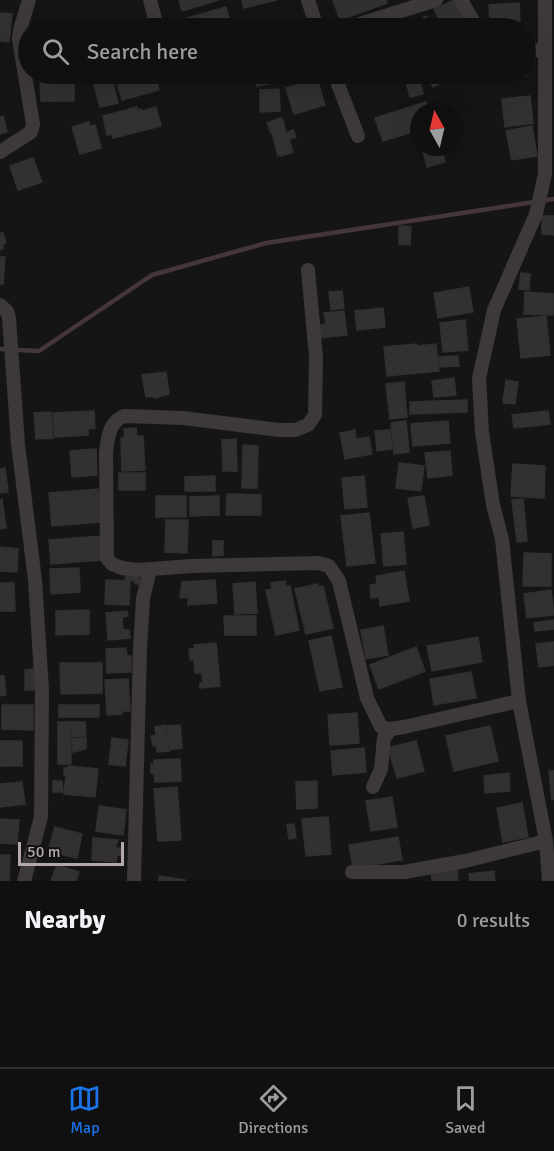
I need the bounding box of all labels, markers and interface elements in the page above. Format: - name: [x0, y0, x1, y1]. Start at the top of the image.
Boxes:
- search box: [18, 18, 536, 84]
- icon: search: [39, 35, 72, 68]
- text: Search here: [87, 38, 198, 65]
- north arrow: [410, 102, 464, 156]
- scale bar: [18, 839, 124, 866]
- text: 50 m: [27, 842, 61, 862]
- text: Nearby: [24, 904, 105, 936]
- text: 0 results: [457, 908, 530, 933]
- tab: Map: [68, 1082, 101, 1138]
- tab: Directions: [238, 1082, 308, 1138]
- tab: Saved: [445, 1082, 486, 1138]

